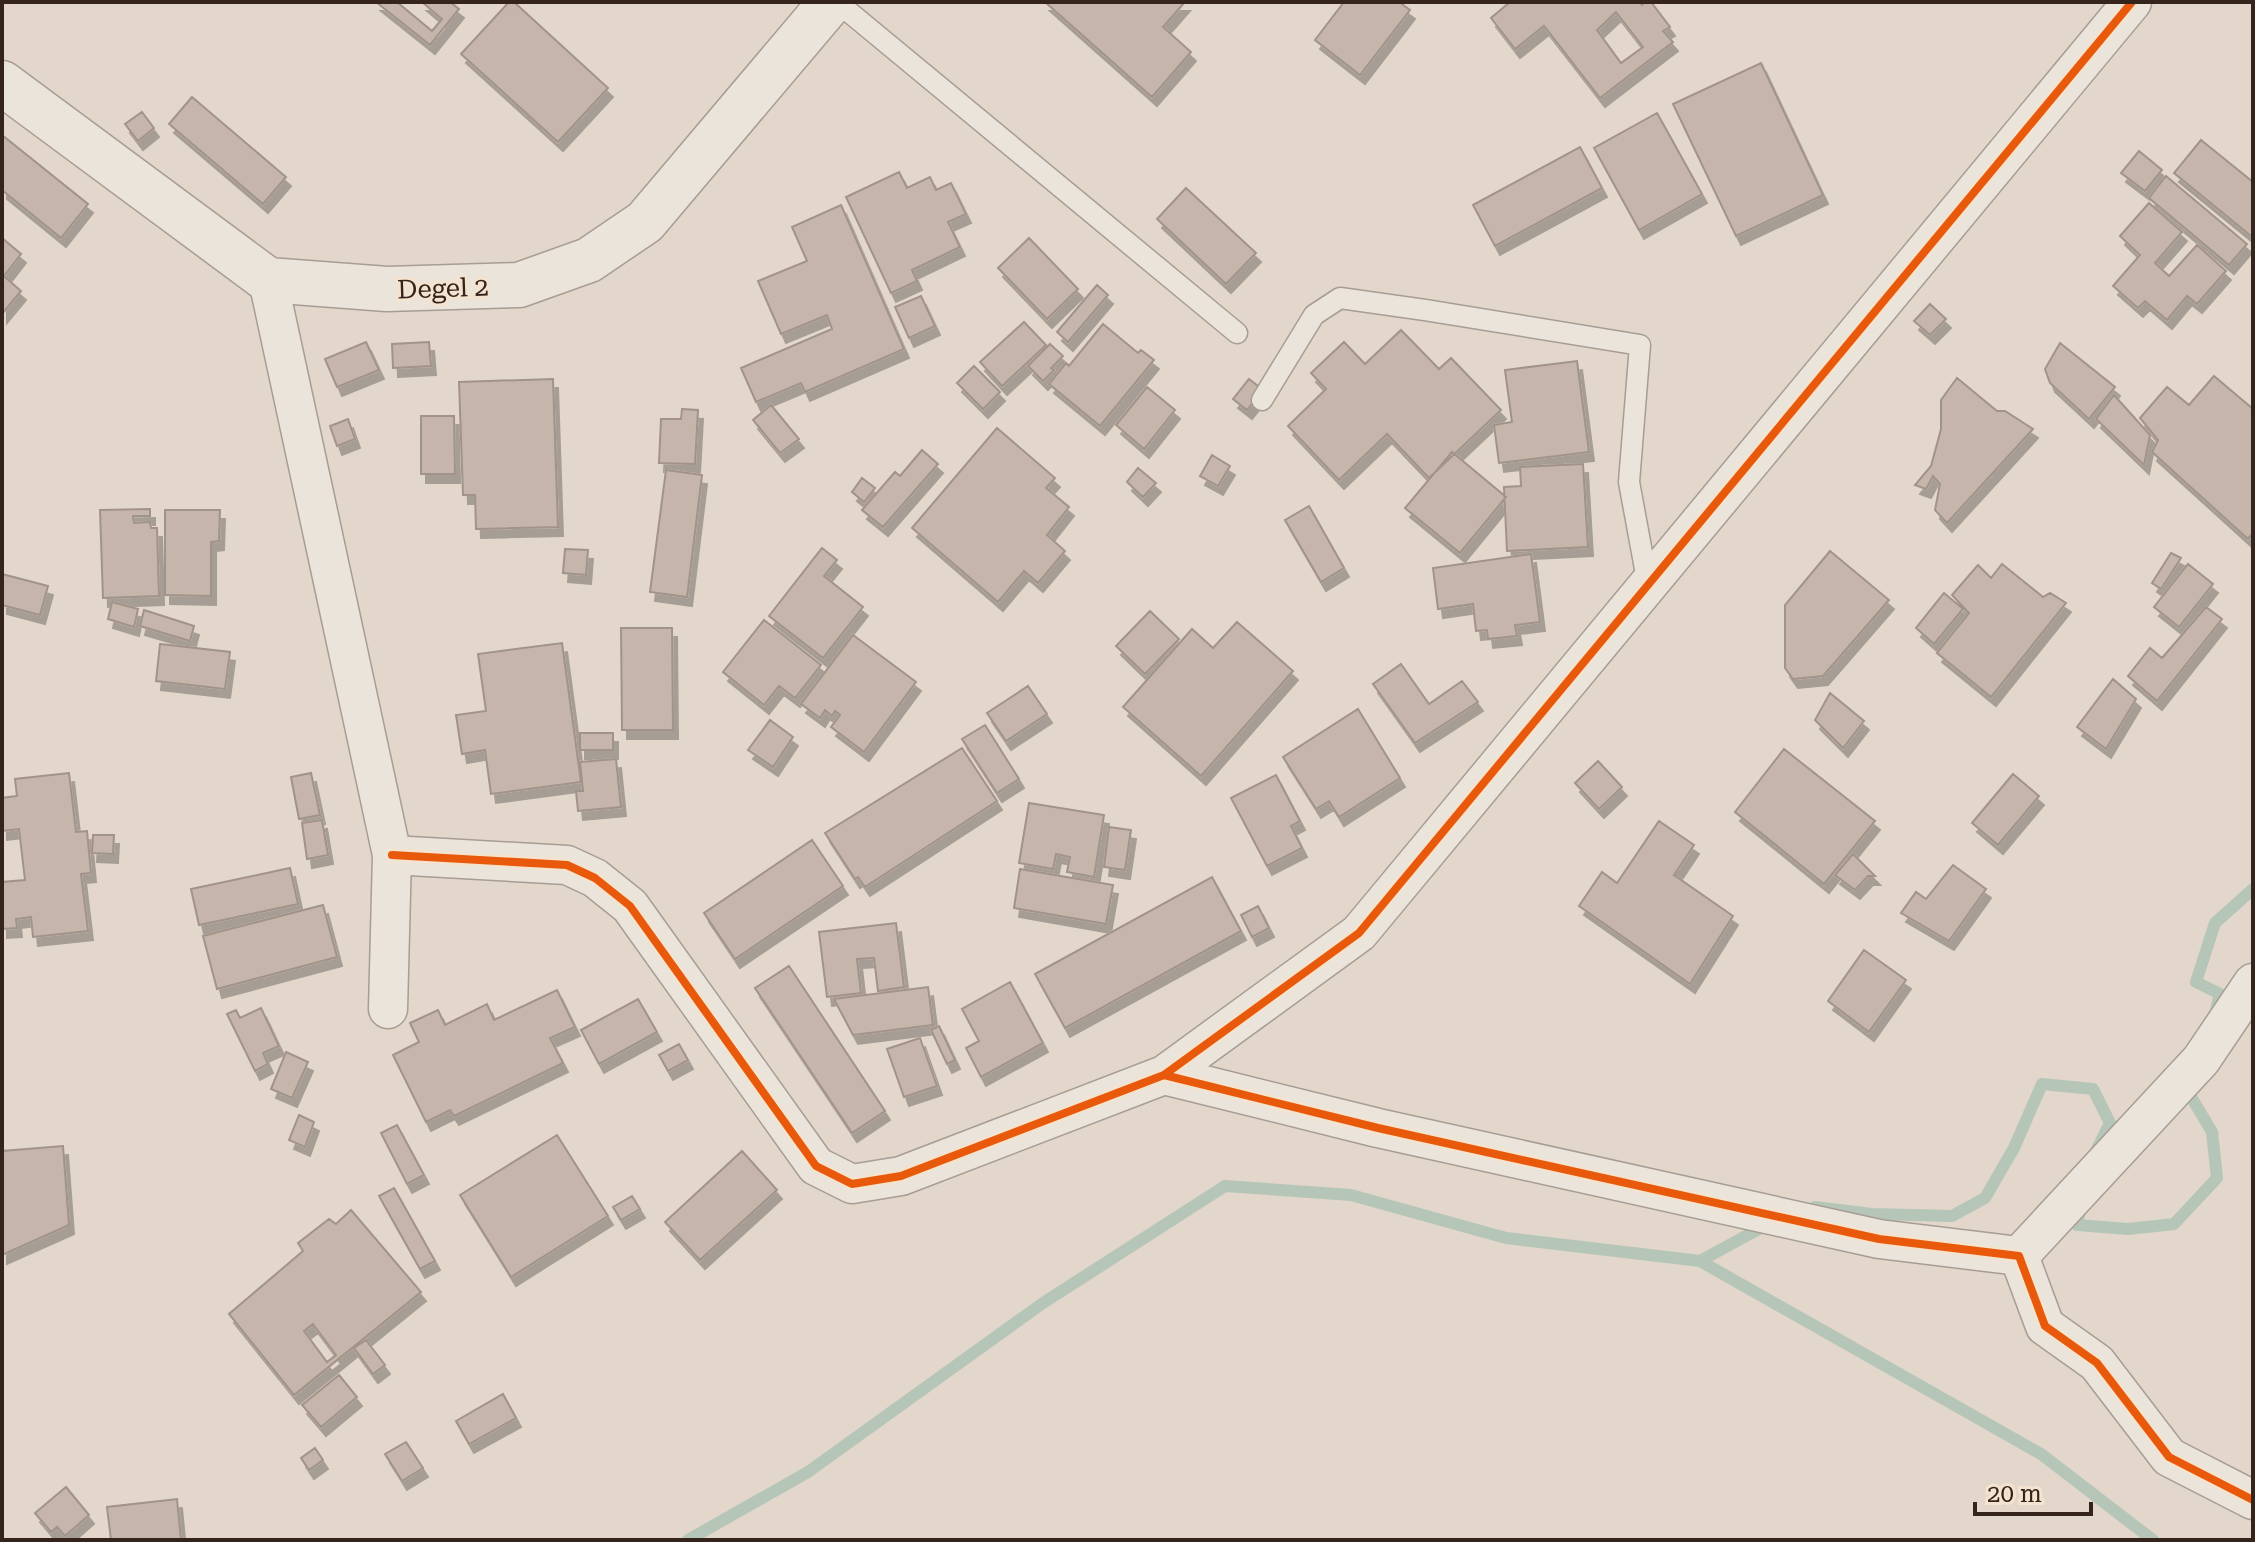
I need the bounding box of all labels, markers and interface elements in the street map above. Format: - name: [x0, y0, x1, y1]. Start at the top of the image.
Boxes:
- street label: Degel 2: [397, 271, 489, 305]
- scale bar: [1975, 1466, 2091, 1516]
- text: 20 m: [1987, 1480, 2042, 1508]

